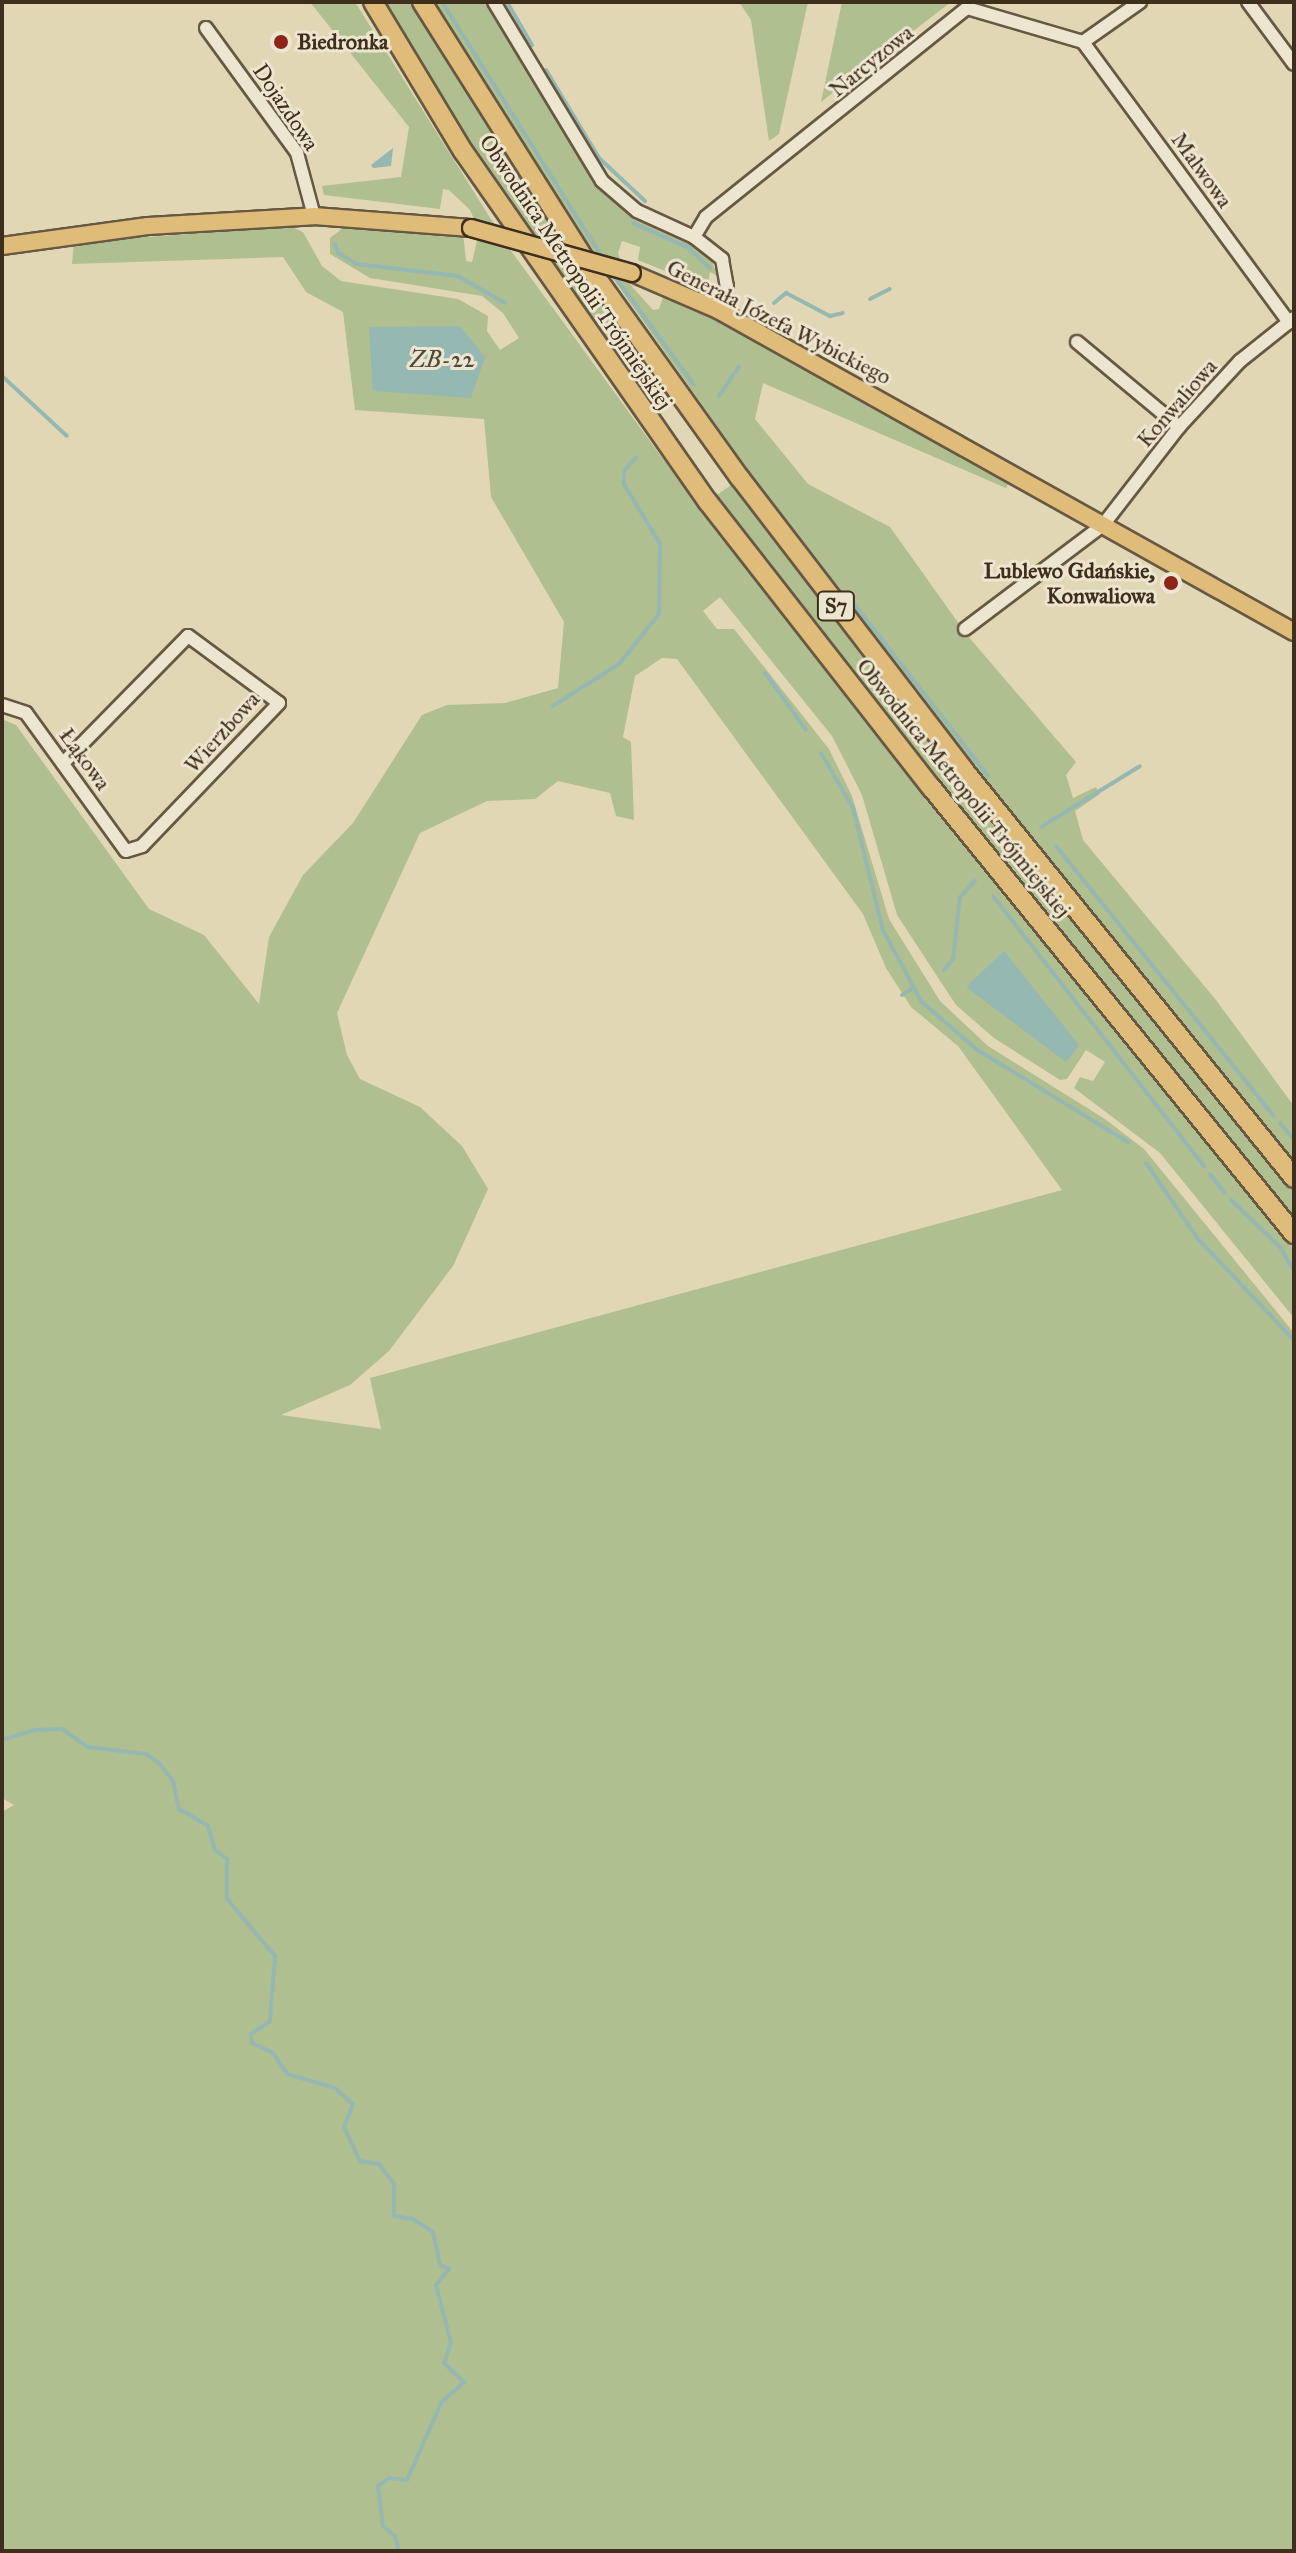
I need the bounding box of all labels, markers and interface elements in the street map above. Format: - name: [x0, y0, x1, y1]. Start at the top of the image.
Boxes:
- street label: Narcyzowa: [824, 19, 918, 103]
- place label: Biedronka: [297, 29, 388, 55]
- marker: Biedronka: [272, 33, 290, 51]
- street label: Dojazdowa: [247, 58, 325, 156]
- street label: Malwowa: [1166, 127, 1238, 213]
- street label: Obwodnica Metropolii Trójmiejskiej: [474, 130, 678, 414]
- street label: Generała Józefa Wybickiego: [663, 254, 895, 390]
- water label: ZB-22: [409, 346, 475, 374]
- street label: Konwaliowa: [1131, 353, 1223, 453]
- place label: Lublewo Gdańskie, Konwaliowa: [984, 557, 1155, 608]
- marker: Lublewo Gdańskie, Konwaliowa: [1162, 574, 1180, 592]
- road number: S7: [816, 590, 856, 622]
- street label: Obwodnica Metropolii Trójmiejskiej: [851, 653, 1077, 923]
- street label: Wierzbowa: [179, 686, 265, 778]
- street label: Łąkowa: [54, 723, 116, 795]

